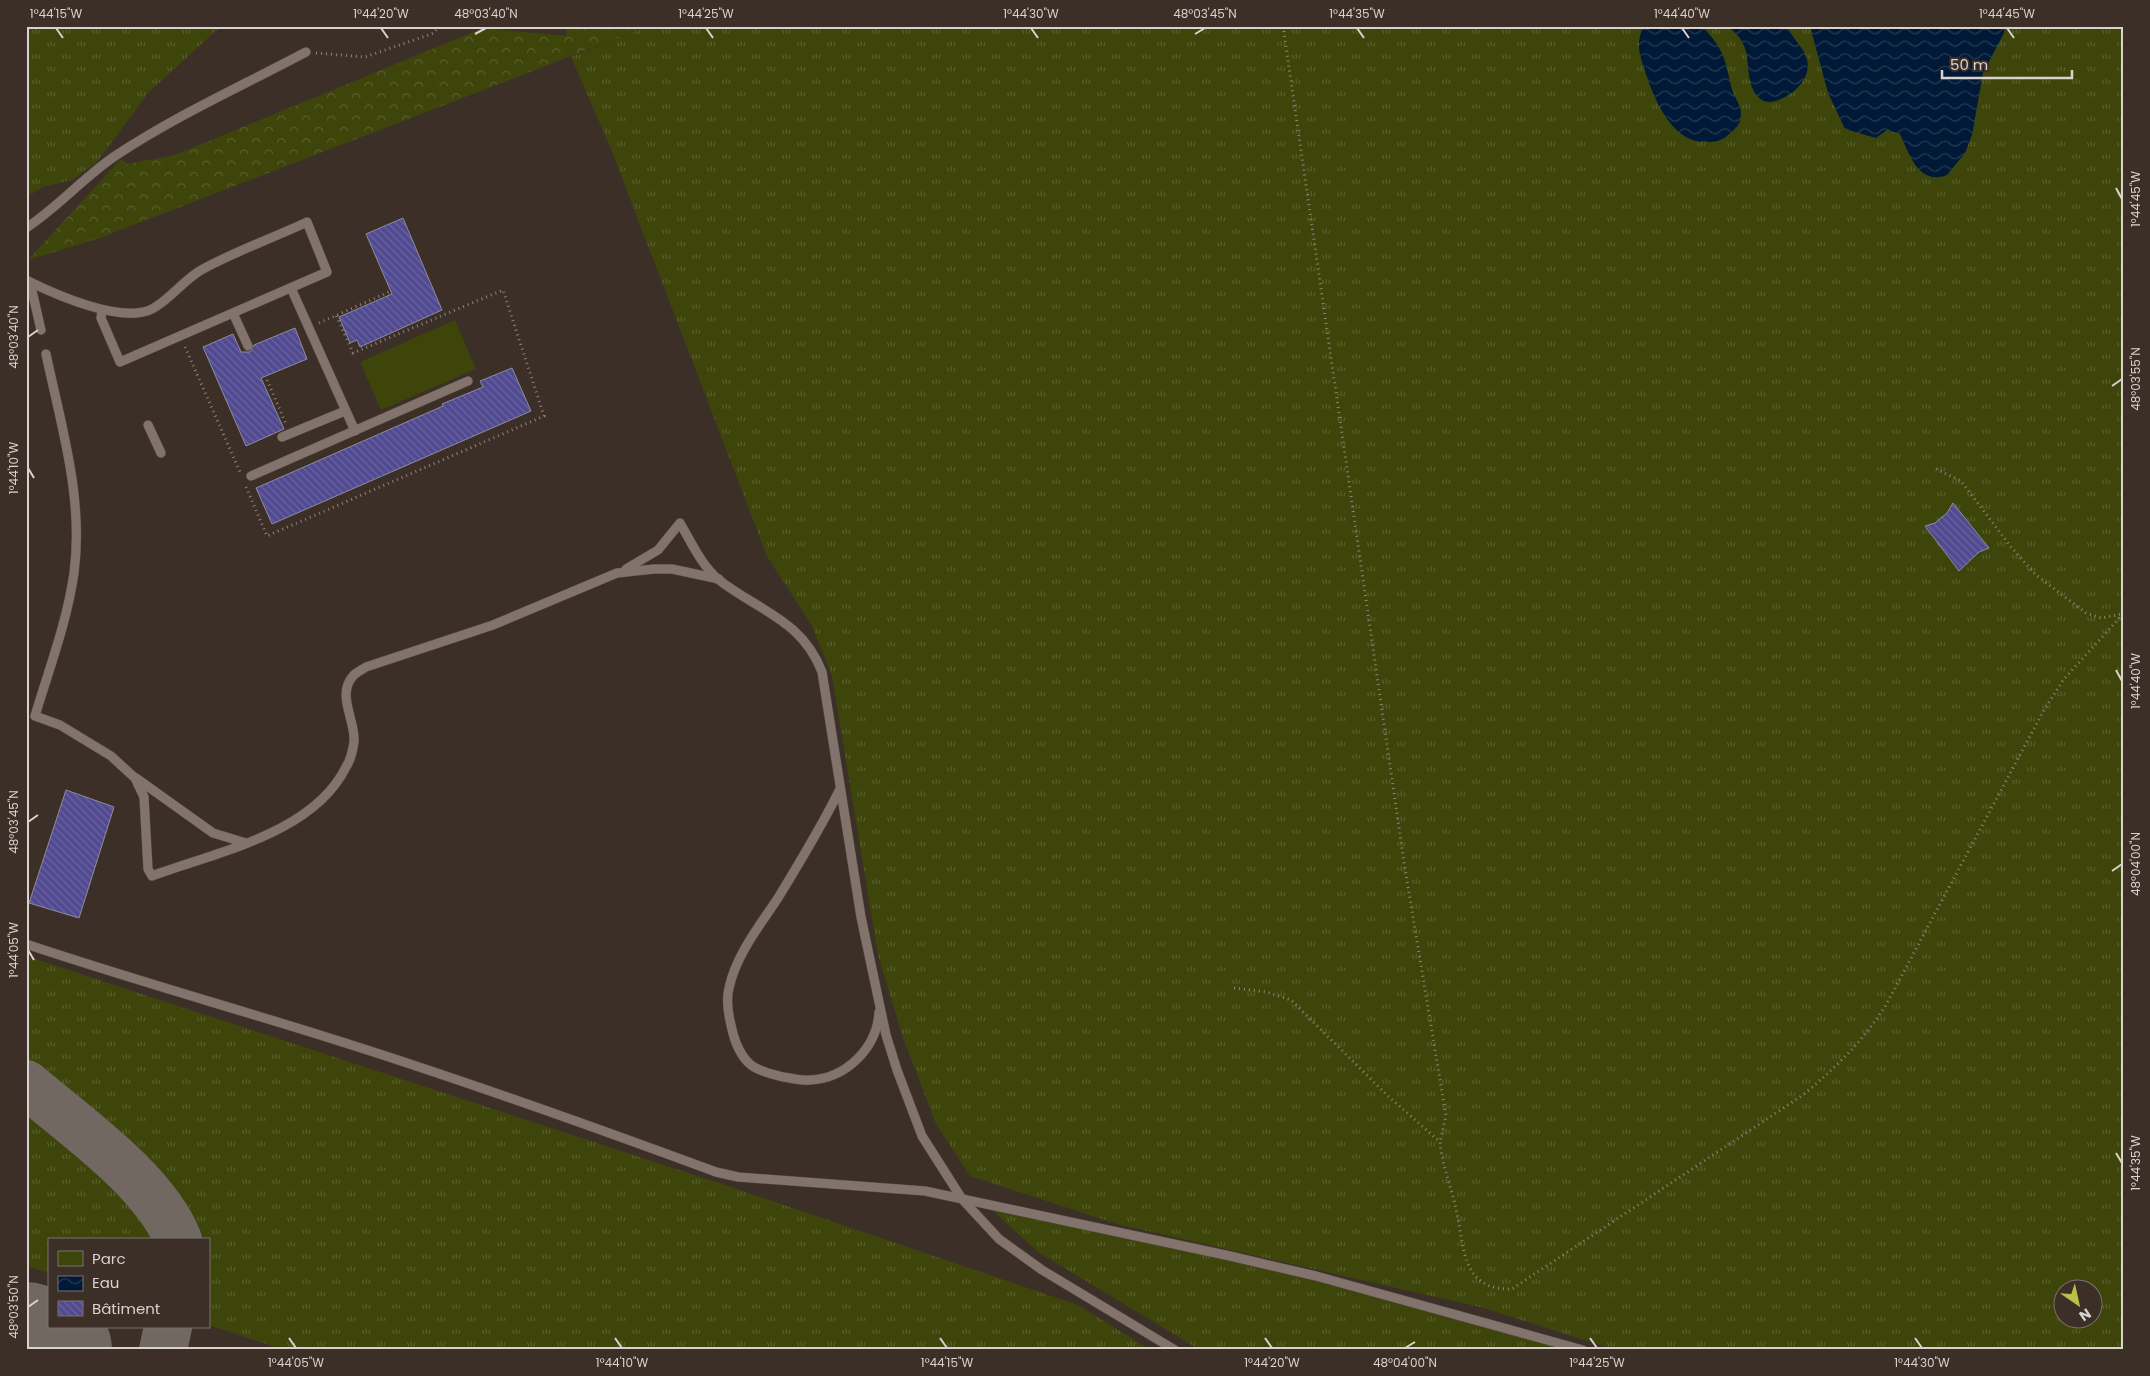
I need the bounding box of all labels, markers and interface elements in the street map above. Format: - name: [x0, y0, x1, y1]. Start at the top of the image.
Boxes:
- text: 1°44'15"W: [30, 5, 82, 22]
- text: 1°44'20"W: [353, 5, 409, 22]
- text: 48°03'40"N: [454, 5, 518, 22]
- text: 1°44'25"W: [678, 5, 734, 22]
- text: 1°44'30"W: [1003, 5, 1059, 22]
- text: 48°03'45"N: [1173, 5, 1237, 22]
- text: 1°44'35"W: [1329, 5, 1385, 22]
- text: 1°44'40"W: [1654, 5, 1710, 22]
- text: 1°44'45"W: [1979, 5, 2035, 22]
- scale bar: [1942, 48, 2072, 80]
- text: 50 m: [1950, 54, 1988, 75]
- text: 1°44'45"W: [2127, 171, 2144, 227]
- text: 48°03'40"N: [5, 305, 22, 369]
- text: 48°03'55"N: [2127, 347, 2144, 411]
- text: 1°44'10"W: [5, 442, 22, 494]
- text: 1°44'40"W: [2127, 653, 2144, 709]
- text: 48°03'45"N: [5, 790, 22, 854]
- text: 48°04'00"N: [2127, 832, 2144, 896]
- text: 1°44'05"W: [5, 922, 22, 978]
- text: 1°44'35"W: [2127, 1135, 2144, 1191]
- legend: [48, 1238, 210, 1328]
- text: Parc: [92, 1248, 126, 1269]
- text: Eau: [92, 1272, 119, 1293]
- text: 48°03'50"N: [5, 1275, 22, 1339]
- north arrow: [2052, 1278, 2102, 1328]
- text: Bâtiment: [92, 1298, 160, 1319]
- text: N: [2075, 1304, 2095, 1326]
- text: 1°44'05"W: [268, 1354, 324, 1371]
- text: 1°44'10"W: [596, 1354, 648, 1371]
- text: 1°44'15"W: [921, 1354, 973, 1371]
- text: 1°44'20"W: [1244, 1354, 1300, 1371]
- text: 48°04'00"N: [1373, 1354, 1437, 1371]
- text: 1°44'25"W: [1569, 1354, 1625, 1371]
- text: 1°44'30"W: [1894, 1354, 1950, 1371]

